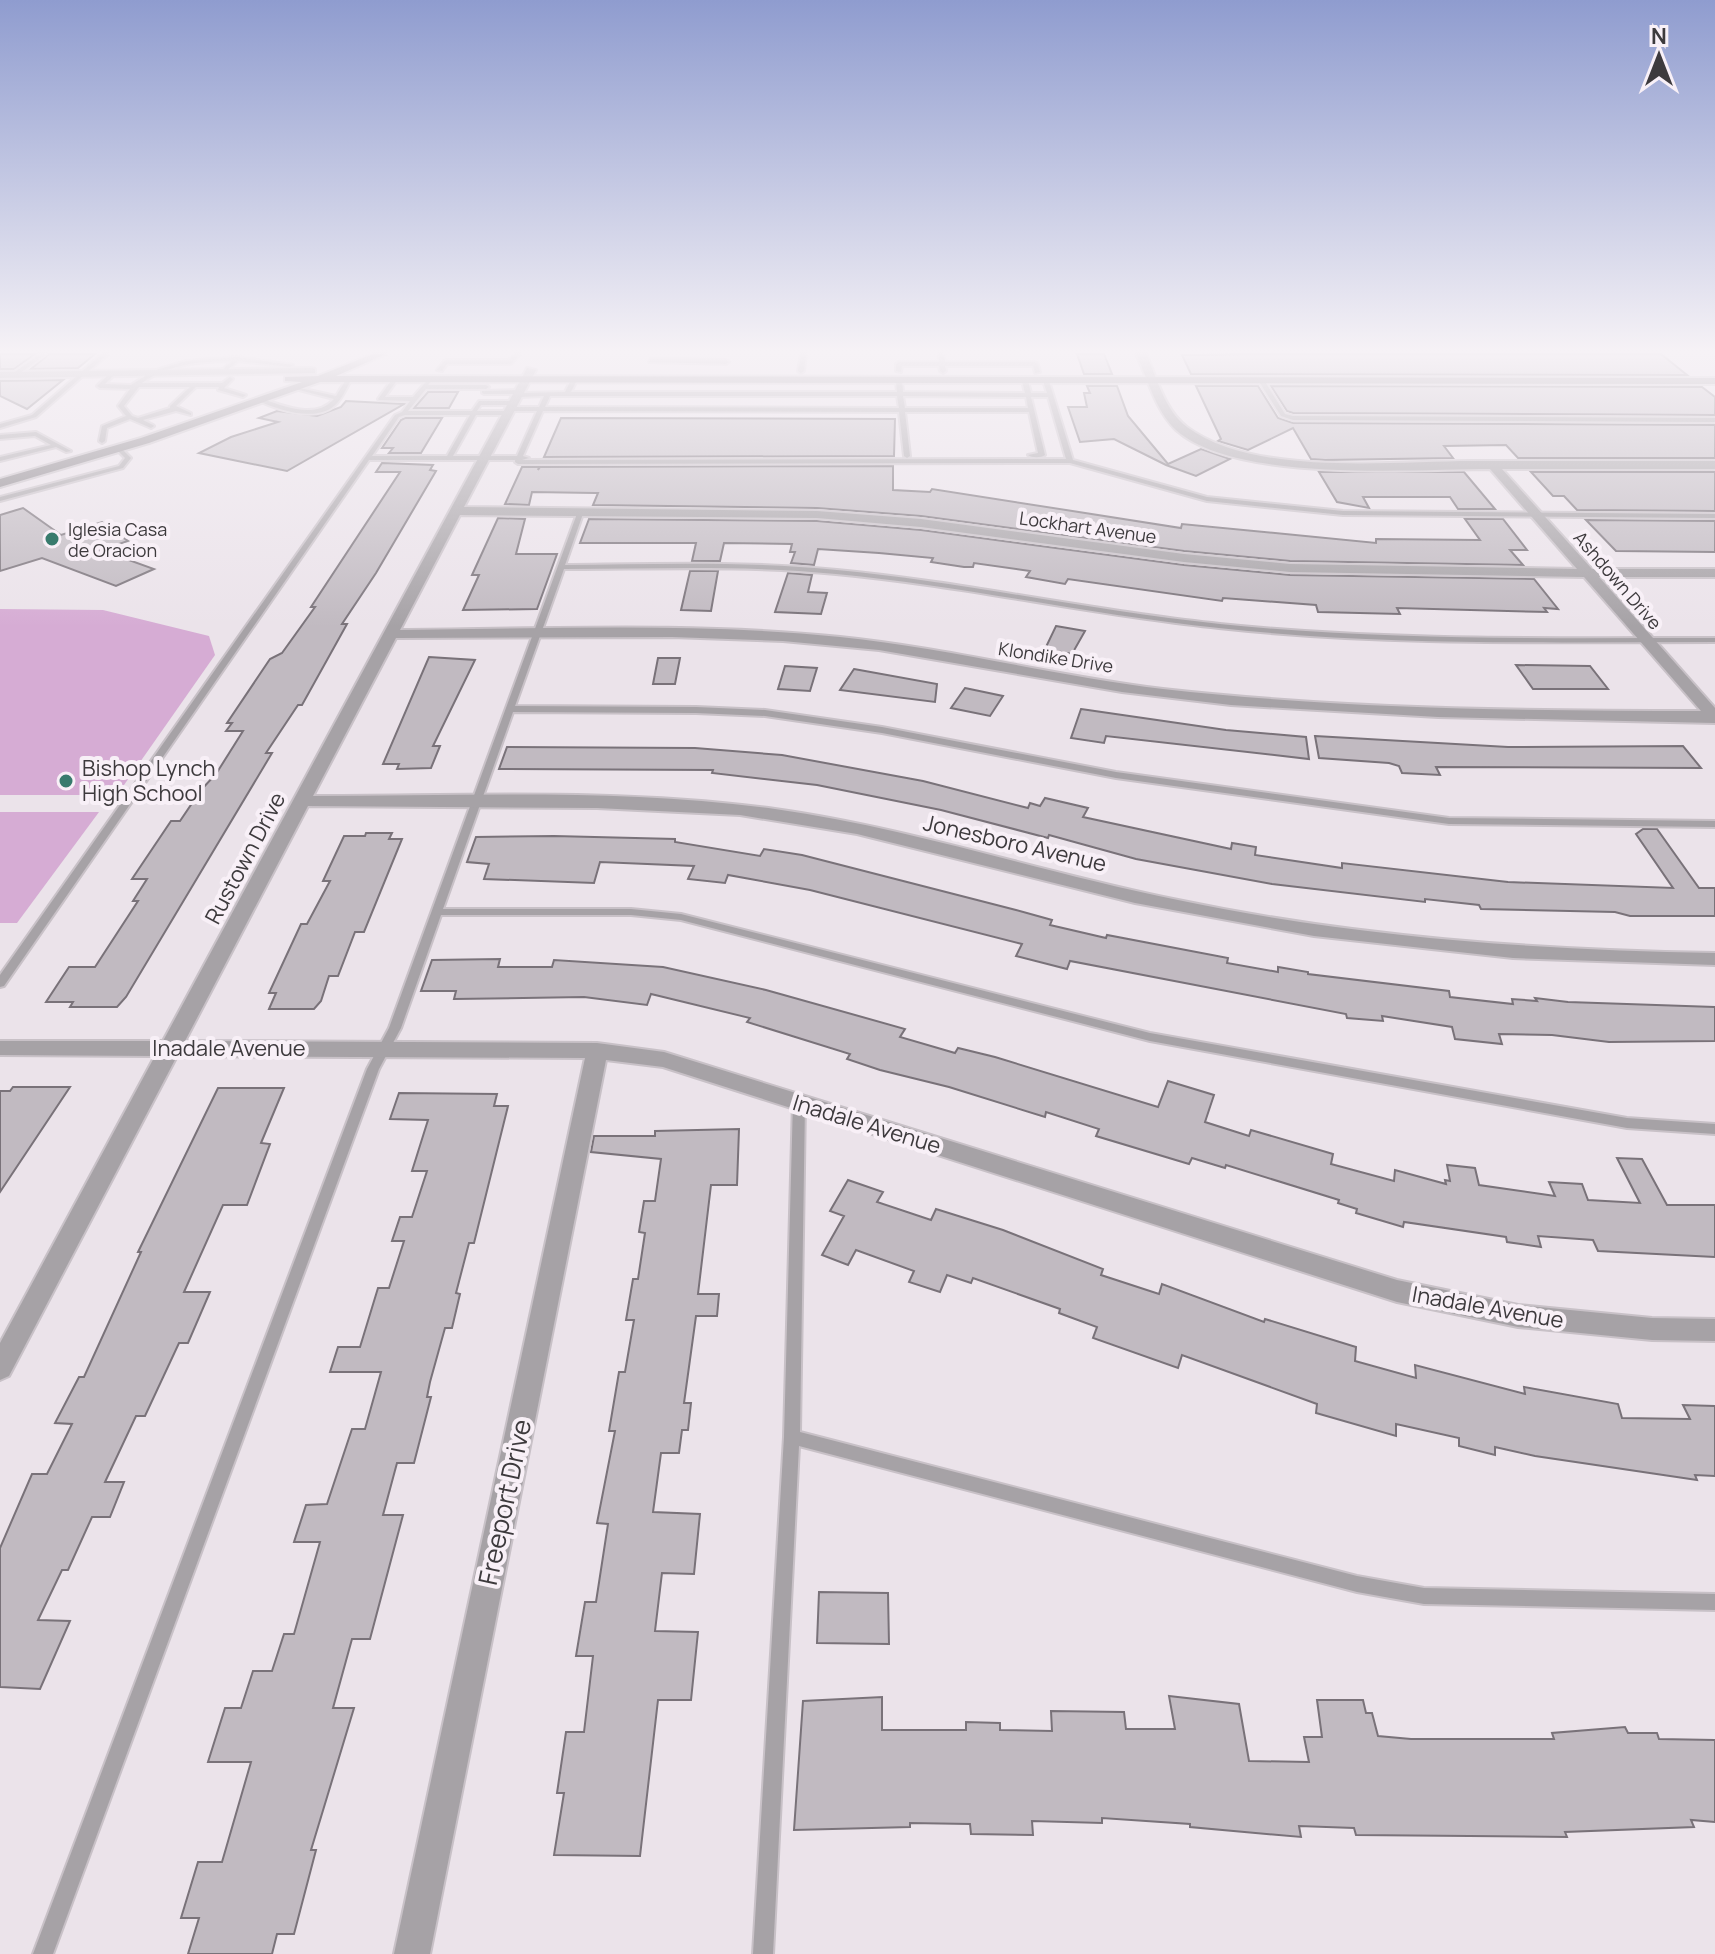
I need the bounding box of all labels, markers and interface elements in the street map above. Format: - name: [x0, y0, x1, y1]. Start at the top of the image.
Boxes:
- north arrow: [1619, 16, 1699, 96]
- text: N: [1651, 21, 1667, 51]
- street label: Lockhart Avenue: [1018, 505, 1158, 549]
- place label: Iglesia Casa de Oracion: [68, 517, 167, 562]
- street label: Ashdown Drive: [1569, 526, 1667, 634]
- marker: Iglesia Casa de Oracion: [43, 530, 61, 548]
- street label: Klondike Drive: [997, 636, 1115, 678]
- place label: Bishop Lynch High School: [82, 753, 216, 808]
- marker: Bishop Lynch High School: [57, 772, 75, 790]
- street label: Rustown Drive: [198, 787, 292, 929]
- street label: Jonesboro Avenue: [920, 807, 1110, 879]
- street label: Inadale Avenue: [152, 1033, 306, 1063]
- street label: Inadale Avenue: [789, 1087, 945, 1161]
- street label: Inadale Avenue: [1410, 1279, 1566, 1335]
- street label: Freeport Drive: [469, 1416, 539, 1588]

